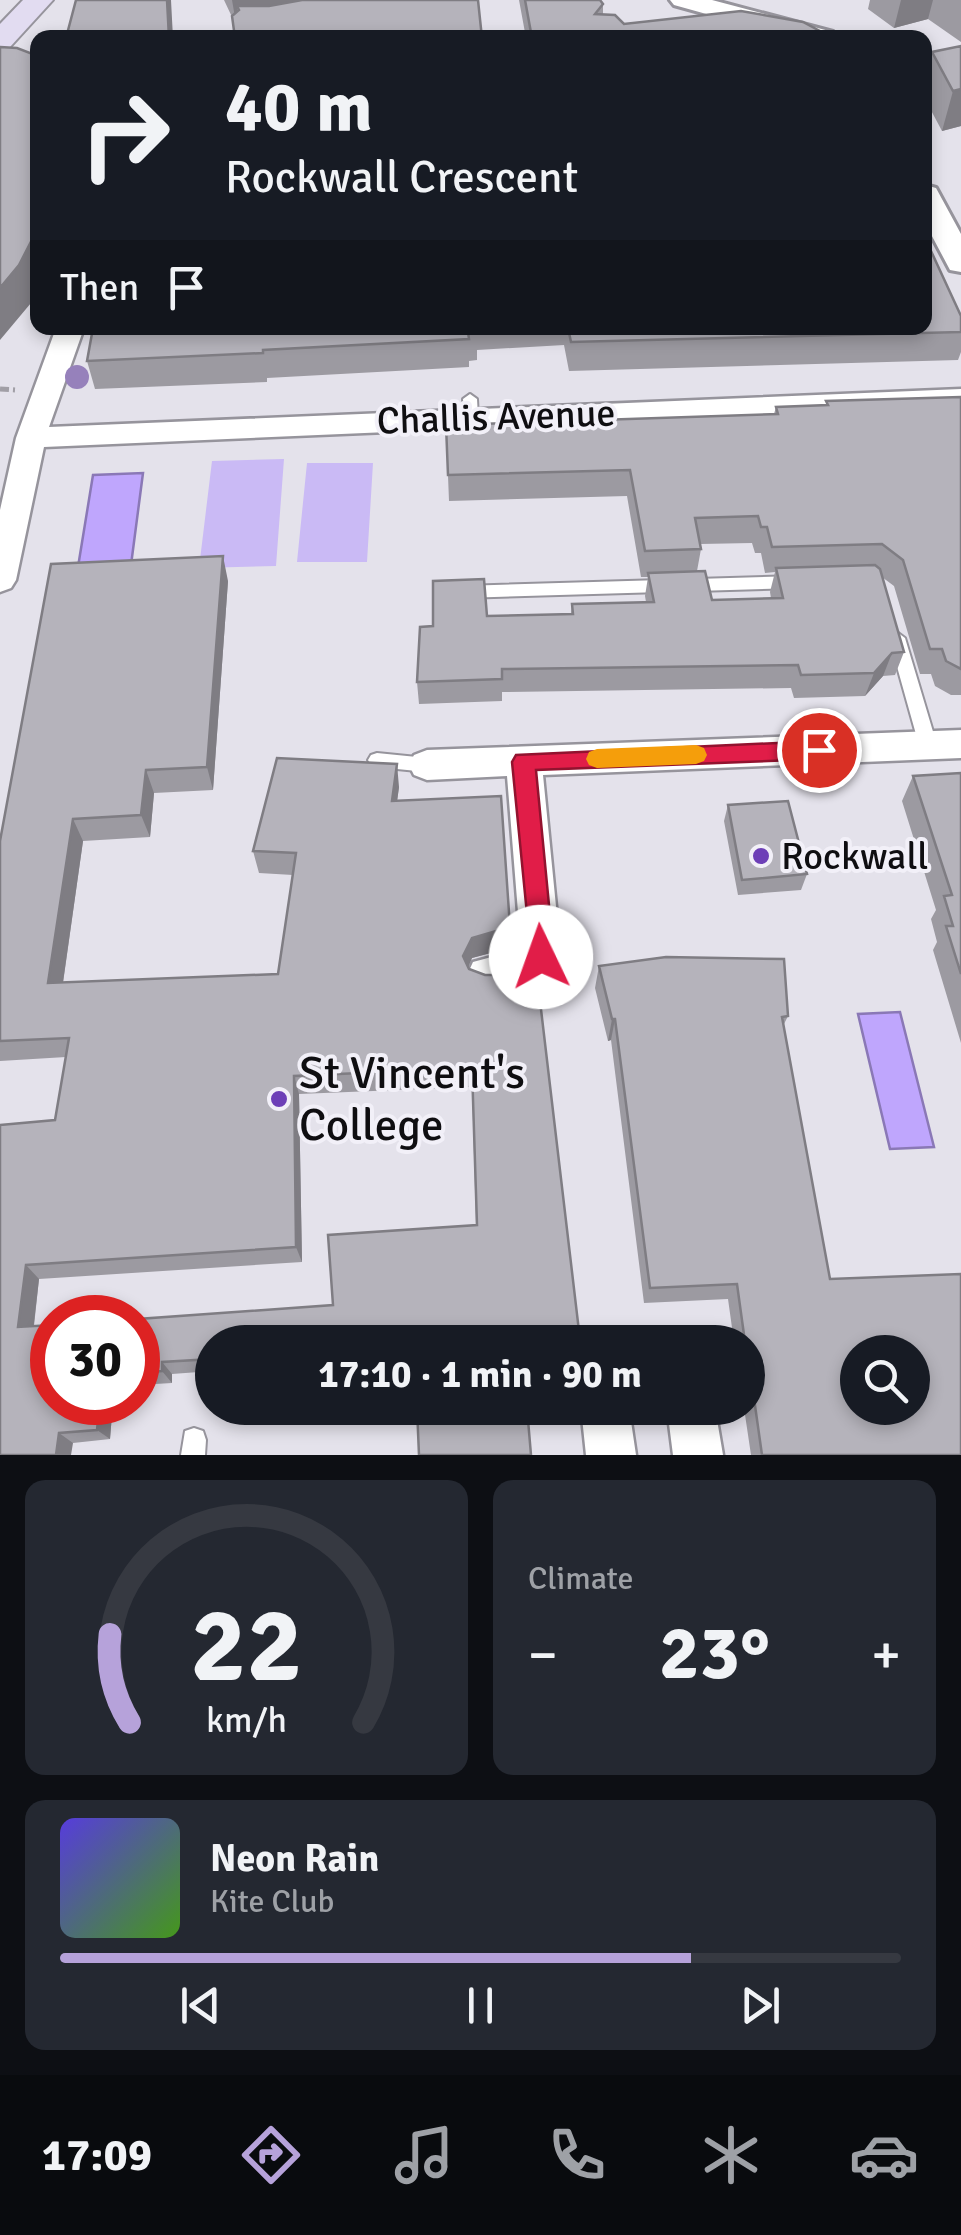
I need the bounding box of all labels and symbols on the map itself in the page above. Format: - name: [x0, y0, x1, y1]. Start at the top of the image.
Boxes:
- street label: Challis Avenue: [376, 389, 616, 445]
- pin: [777, 708, 862, 793]
- place label: Rockwall: [781, 833, 928, 880]
- marker: Rockwall: [750, 845, 772, 867]
- position arrow: [489, 905, 593, 1009]
- place label: St Vincent's College: [299, 1046, 525, 1153]
- marker: St Vincent's College: [268, 1088, 290, 1110]
- speed limit sign: 30: [30, 1295, 160, 1425]

